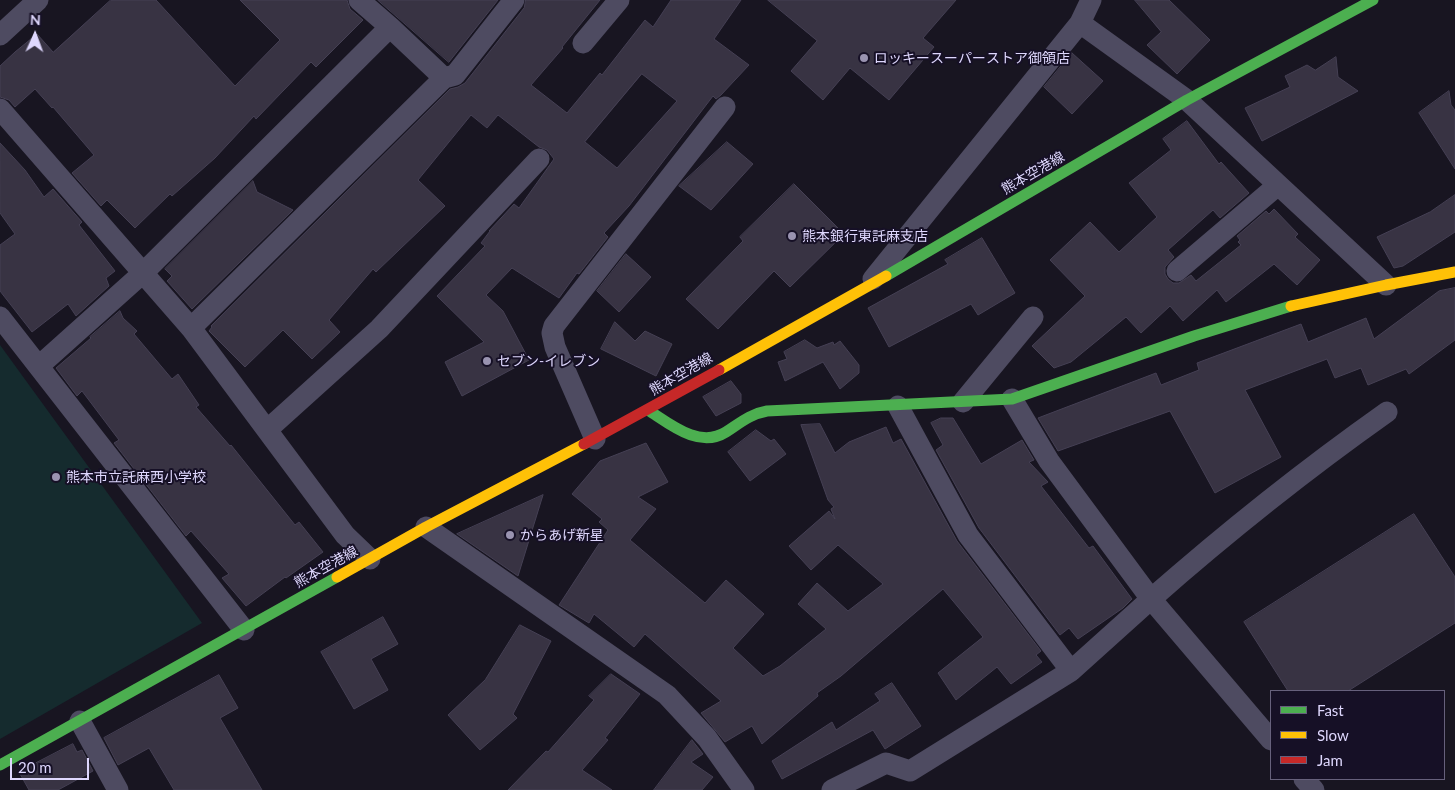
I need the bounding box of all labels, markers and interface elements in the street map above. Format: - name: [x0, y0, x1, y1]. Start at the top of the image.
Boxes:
- north arrow: [10, 10, 60, 60]
- text: N: [30, 11, 41, 28]
- place label: ロッキースーパーストア御領店: [874, 50, 1070, 66]
- marker: ロッキースーパーストア御領店: [858, 52, 870, 64]
- street label: 熊本空港線: [998, 148, 1068, 198]
- place label: 熊本銀行東託麻支店: [802, 228, 928, 244]
- marker: 熊本銀行東託麻支店: [786, 230, 798, 242]
- street label: 熊本空港線: [646, 349, 716, 399]
- place label: セブン-イレブン: [497, 353, 600, 369]
- marker: セブン-イレブン: [481, 355, 493, 367]
- place label: 熊本市立託麻西小学校: [66, 469, 206, 485]
- marker: 熊本市立託麻西小学校: [50, 471, 62, 483]
- place label: からあげ新星: [520, 527, 604, 543]
- marker: からあげ新星: [504, 529, 516, 541]
- street label: 熊本空港線: [291, 543, 361, 591]
- legend: [1270, 690, 1445, 780]
- text: Fast: [1317, 701, 1344, 719]
- text: Slow: [1317, 726, 1349, 744]
- scale bar: [12, 748, 91, 780]
- text: Jam: [1317, 751, 1343, 769]
- text: 20 m: [18, 758, 52, 776]

